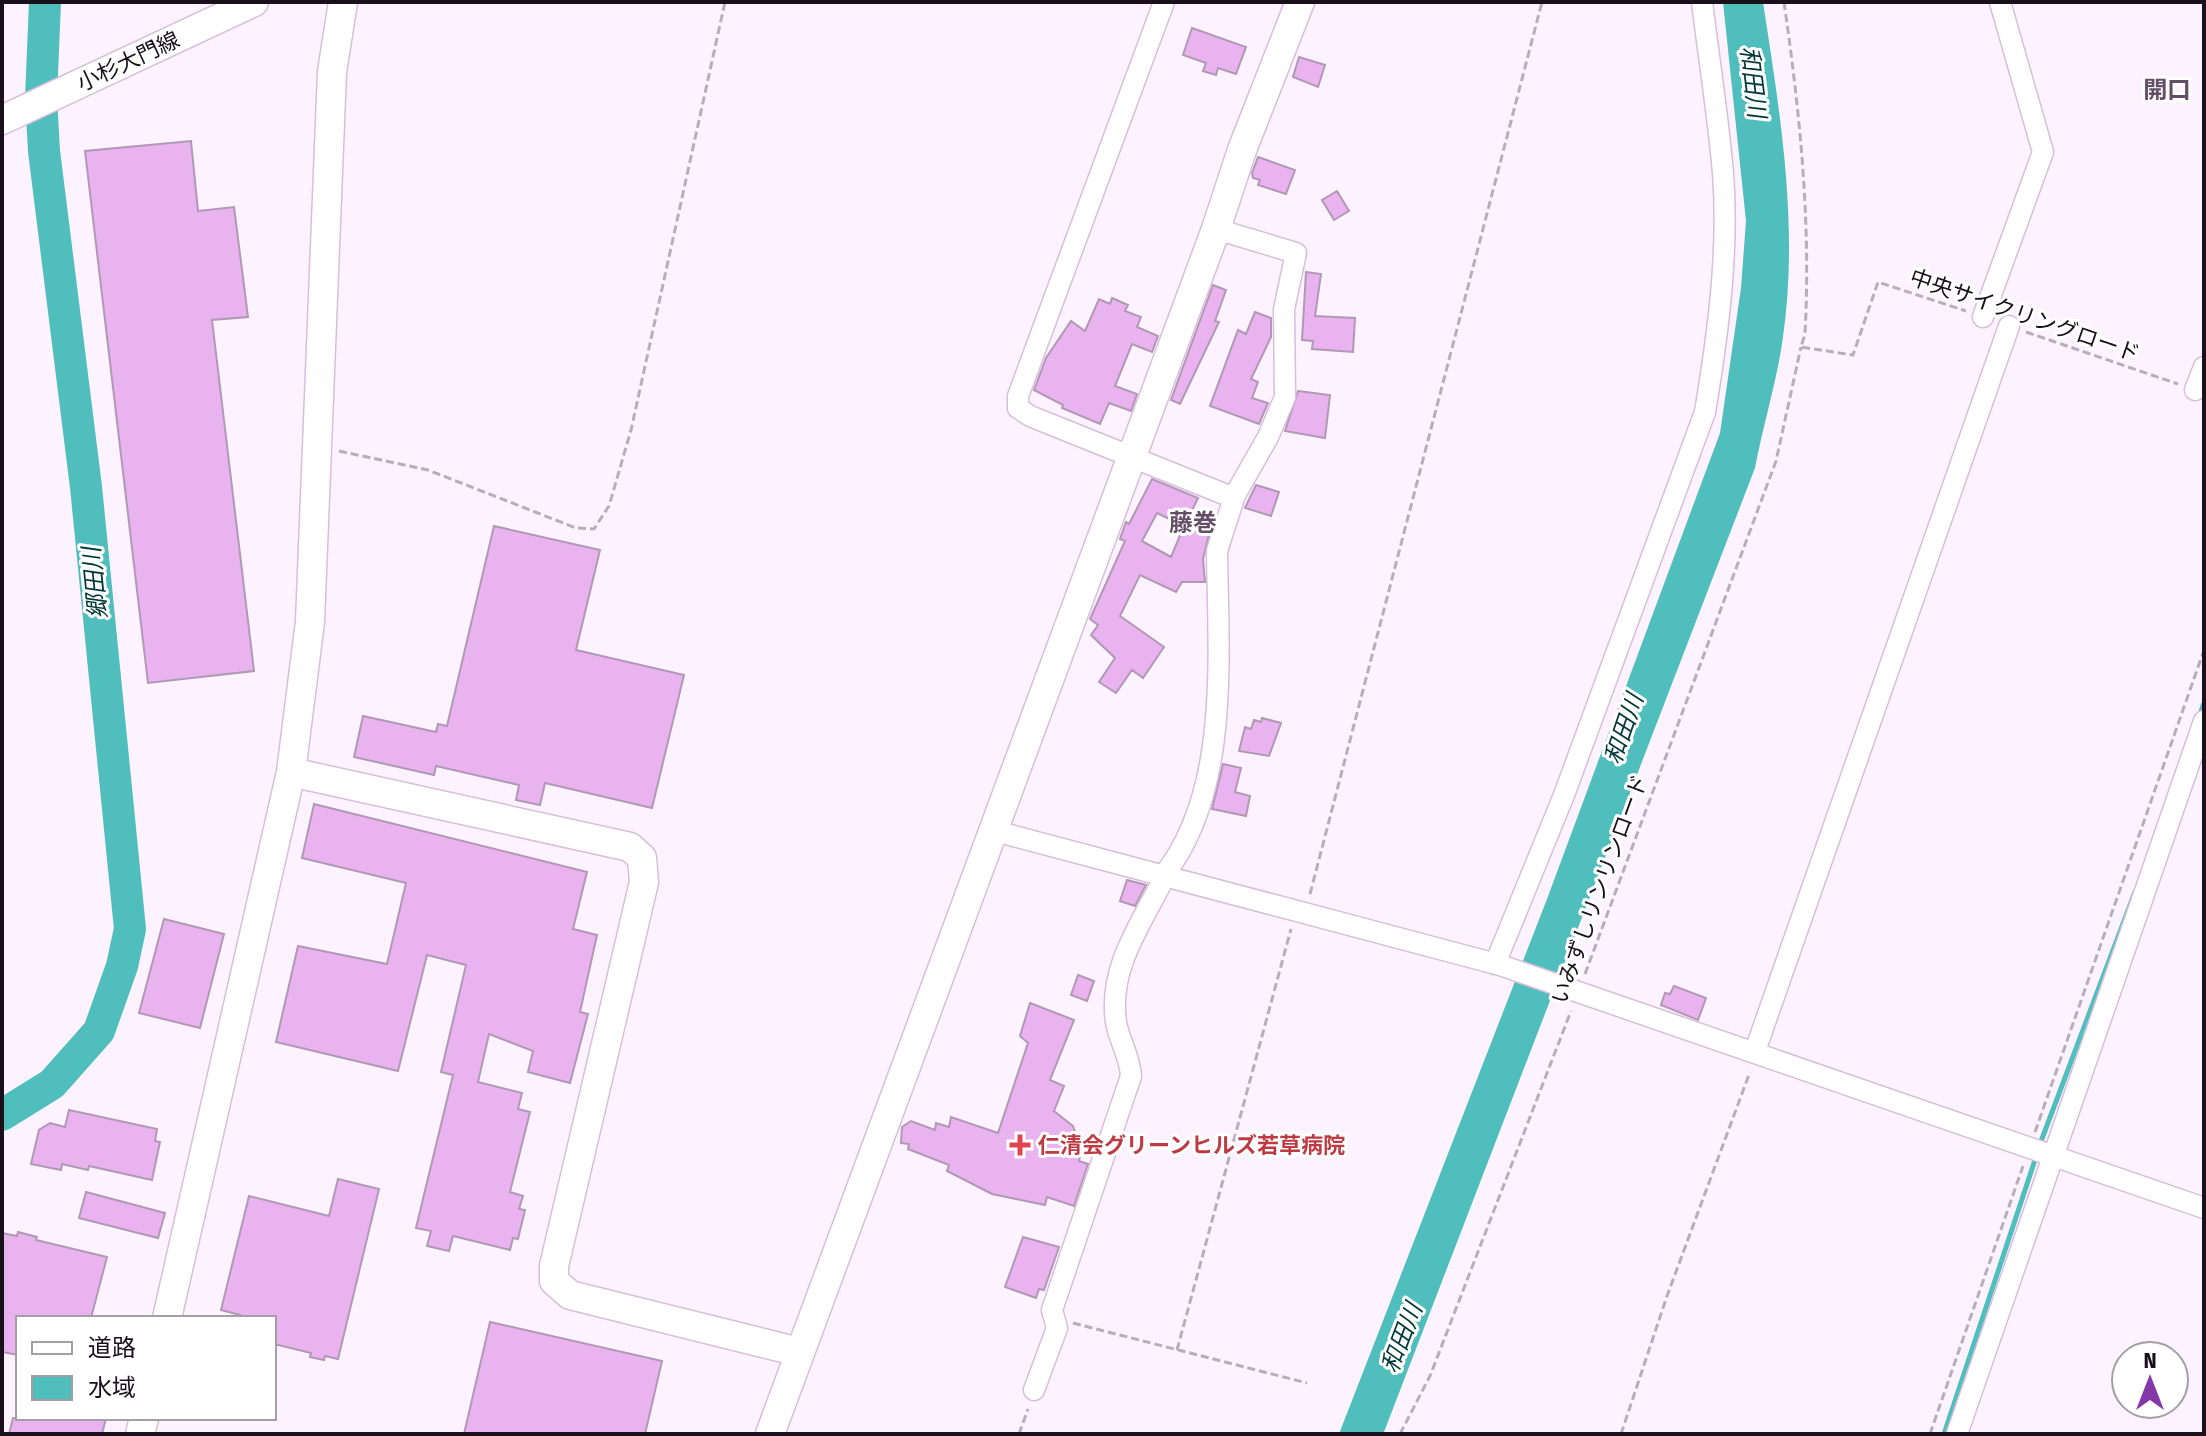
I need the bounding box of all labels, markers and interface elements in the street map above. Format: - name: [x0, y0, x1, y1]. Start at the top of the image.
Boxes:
- street label: 小杉大門線: [73, 26, 184, 97]
- water label: 和田川: [1735, 45, 1772, 122]
- district label: 開口: [2143, 76, 2191, 104]
- street label: 中央サイクリングロード: [1906, 263, 2143, 368]
- district label: 藤巻: [1169, 509, 1217, 537]
- water label: 郷田川: [77, 543, 113, 620]
- water label: 和田川: [1599, 688, 1650, 768]
- street label: いみずしリンリンロード: [1545, 771, 1654, 1007]
- place label: 仁清会グリーンヒルズ若草病院: [1038, 1132, 1345, 1159]
- marker: 仁清会グリーンヒルズ若草病院: [1009, 1134, 1031, 1156]
- water label: 和田川: [1376, 1297, 1429, 1377]
- legend: [16, 1316, 276, 1420]
- text: 道路: [88, 1334, 136, 1362]
- north arrow: [2110, 1340, 2190, 1420]
- text: N: [2143, 1347, 2157, 1374]
- text: 水域: [88, 1374, 136, 1402]

